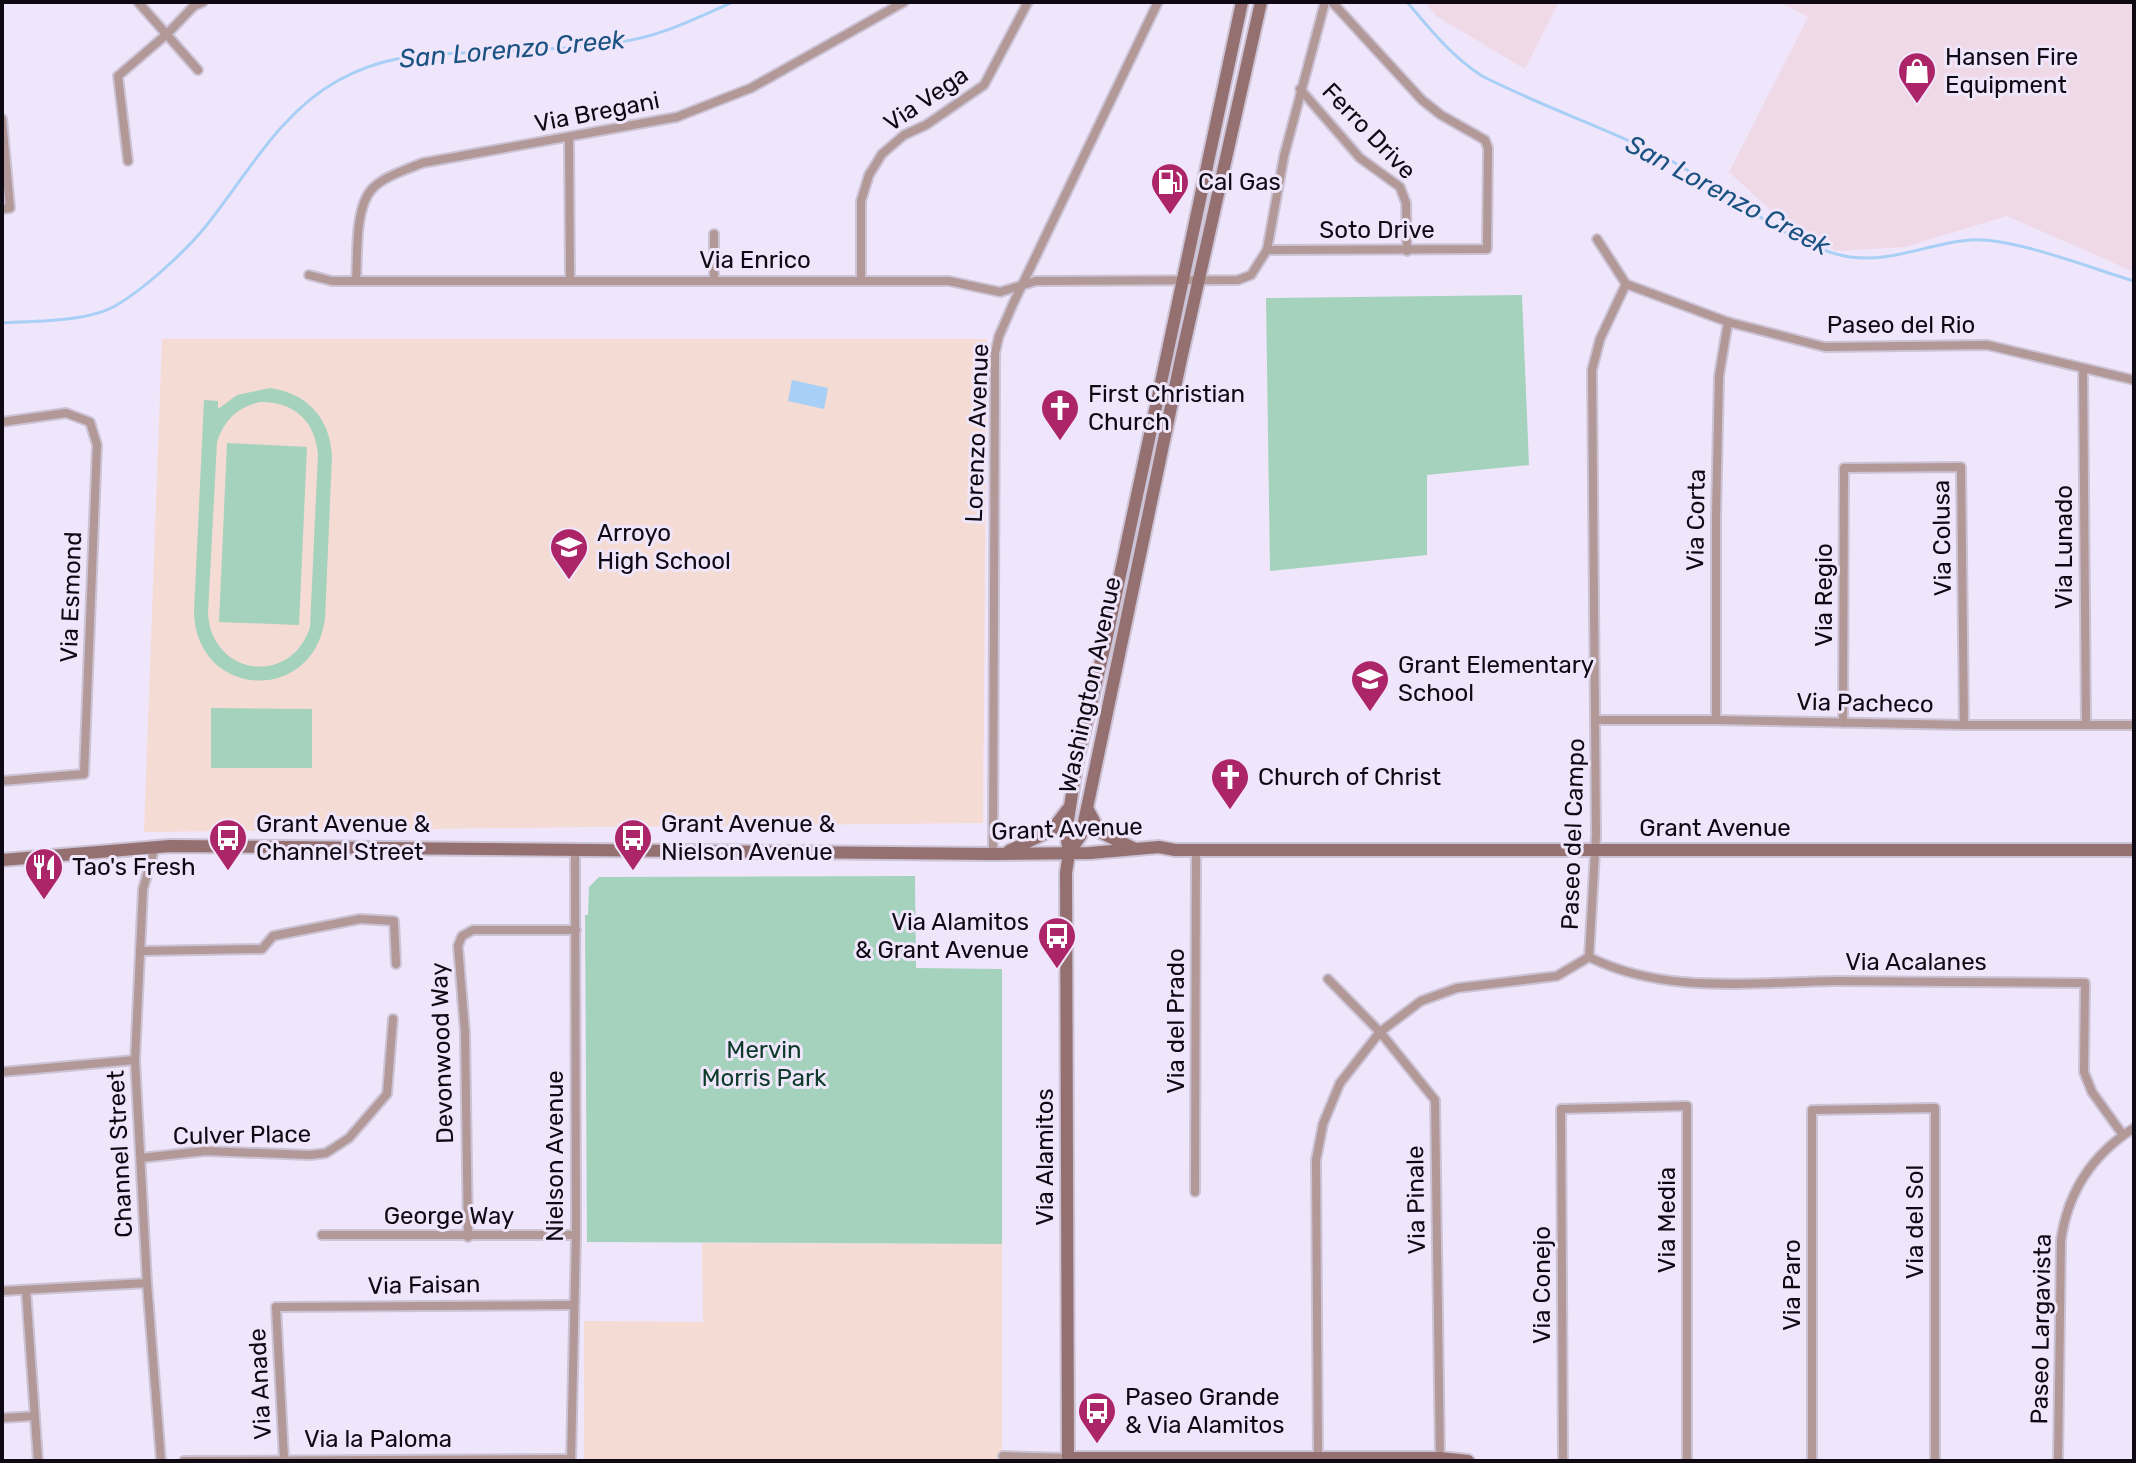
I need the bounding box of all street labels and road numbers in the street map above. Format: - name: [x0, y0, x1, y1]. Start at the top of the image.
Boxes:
- street label: Via Vega: [879, 61, 973, 137]
- street label: Ferro Drive: [1316, 77, 1422, 185]
- street label: Via Bregani: [532, 86, 662, 138]
- street label: Soto Drive: [1319, 216, 1435, 244]
- street label: Via Enrico: [699, 246, 811, 274]
- street label: Paseo del Rio: [1827, 311, 1975, 339]
- street label: Lorenzo Avenue: [960, 343, 994, 523]
- street label: Via Corta: [1681, 469, 1711, 571]
- street label: Via Colusa: [1927, 480, 1957, 596]
- street label: Via Lunado: [2050, 485, 2078, 609]
- street label: Via Esmond: [55, 531, 87, 663]
- street label: Via Regio: [1810, 543, 1838, 647]
- street label: Washington Avenue: [1053, 574, 1127, 796]
- street label: Via Pacheco: [1796, 688, 1934, 718]
- street label: Paseo del Campo: [1556, 738, 1590, 930]
- street label: Grant Avenue: [991, 812, 1143, 846]
- street label: Grant Avenue: [1639, 814, 1791, 842]
- street label: Via del Prado: [1162, 948, 1190, 1094]
- street label: Via Acalanes: [1845, 948, 1987, 976]
- street label: Devonwood Way: [425, 962, 459, 1144]
- street label: Channel Street: [102, 1070, 138, 1238]
- street label: Nielson Avenue: [541, 1070, 569, 1242]
- street label: Via Alamitos: [1031, 1088, 1059, 1226]
- street label: Culver Place: [173, 1120, 311, 1150]
- street label: Via Pinale: [1401, 1145, 1431, 1255]
- street label: Via del Sol: [1901, 1165, 1929, 1279]
- street label: Via Media: [1653, 1167, 1681, 1273]
- street label: George Way: [384, 1202, 514, 1230]
- street label: Via Conejo: [1528, 1226, 1556, 1344]
- street label: Paseo Largavista: [2025, 1233, 2057, 1425]
- street label: Via Paro: [1778, 1239, 1806, 1331]
- street label: Via Faisan: [367, 1270, 481, 1300]
- street label: Via Anade: [243, 1328, 277, 1440]
- street label: Via la Paloma: [304, 1425, 452, 1453]

